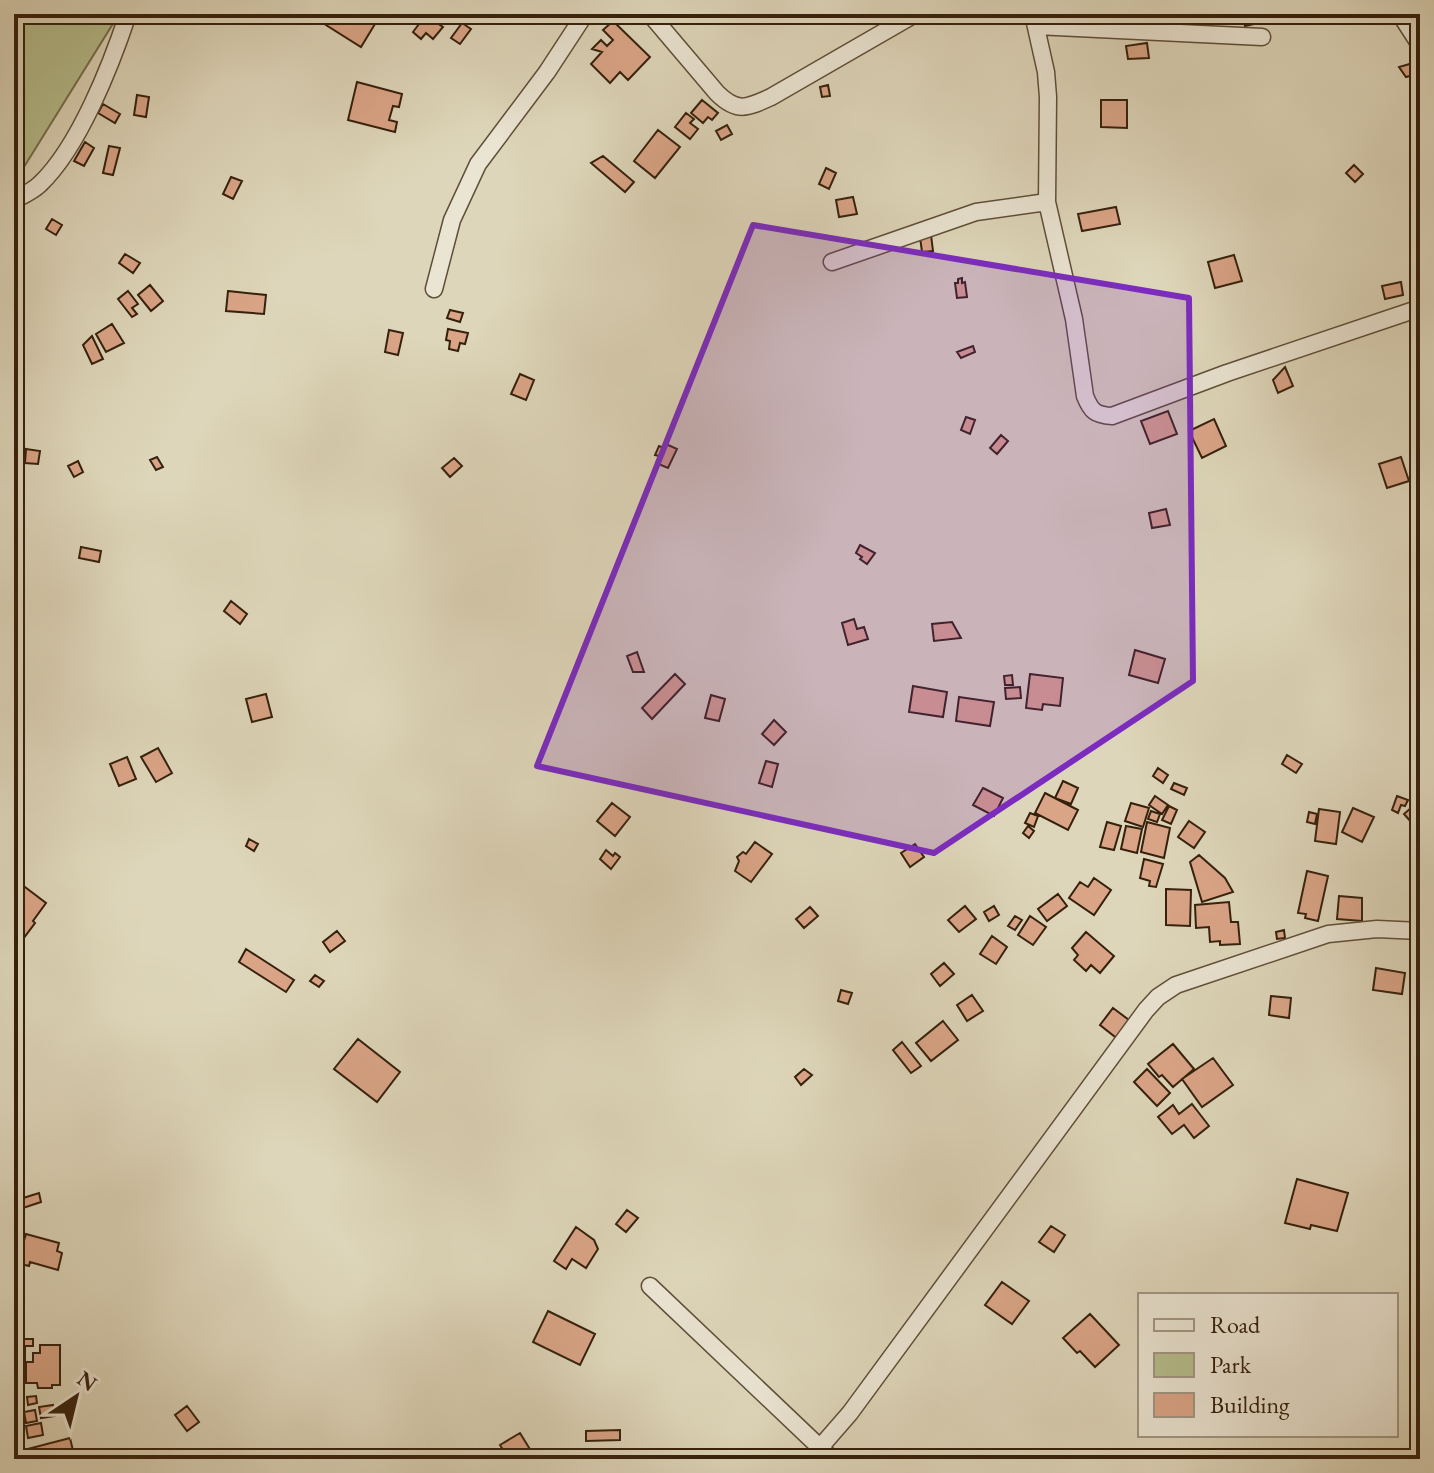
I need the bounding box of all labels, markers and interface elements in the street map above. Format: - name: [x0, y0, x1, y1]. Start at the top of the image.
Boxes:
- legend: [1138, 1293, 1398, 1437]
- text: Road: [1210, 1309, 1261, 1340]
- text: Park: [1210, 1349, 1252, 1380]
- north arrow: [36, 1357, 116, 1437]
- text: N: [72, 1364, 103, 1398]
- text: Building: [1210, 1389, 1290, 1420]

